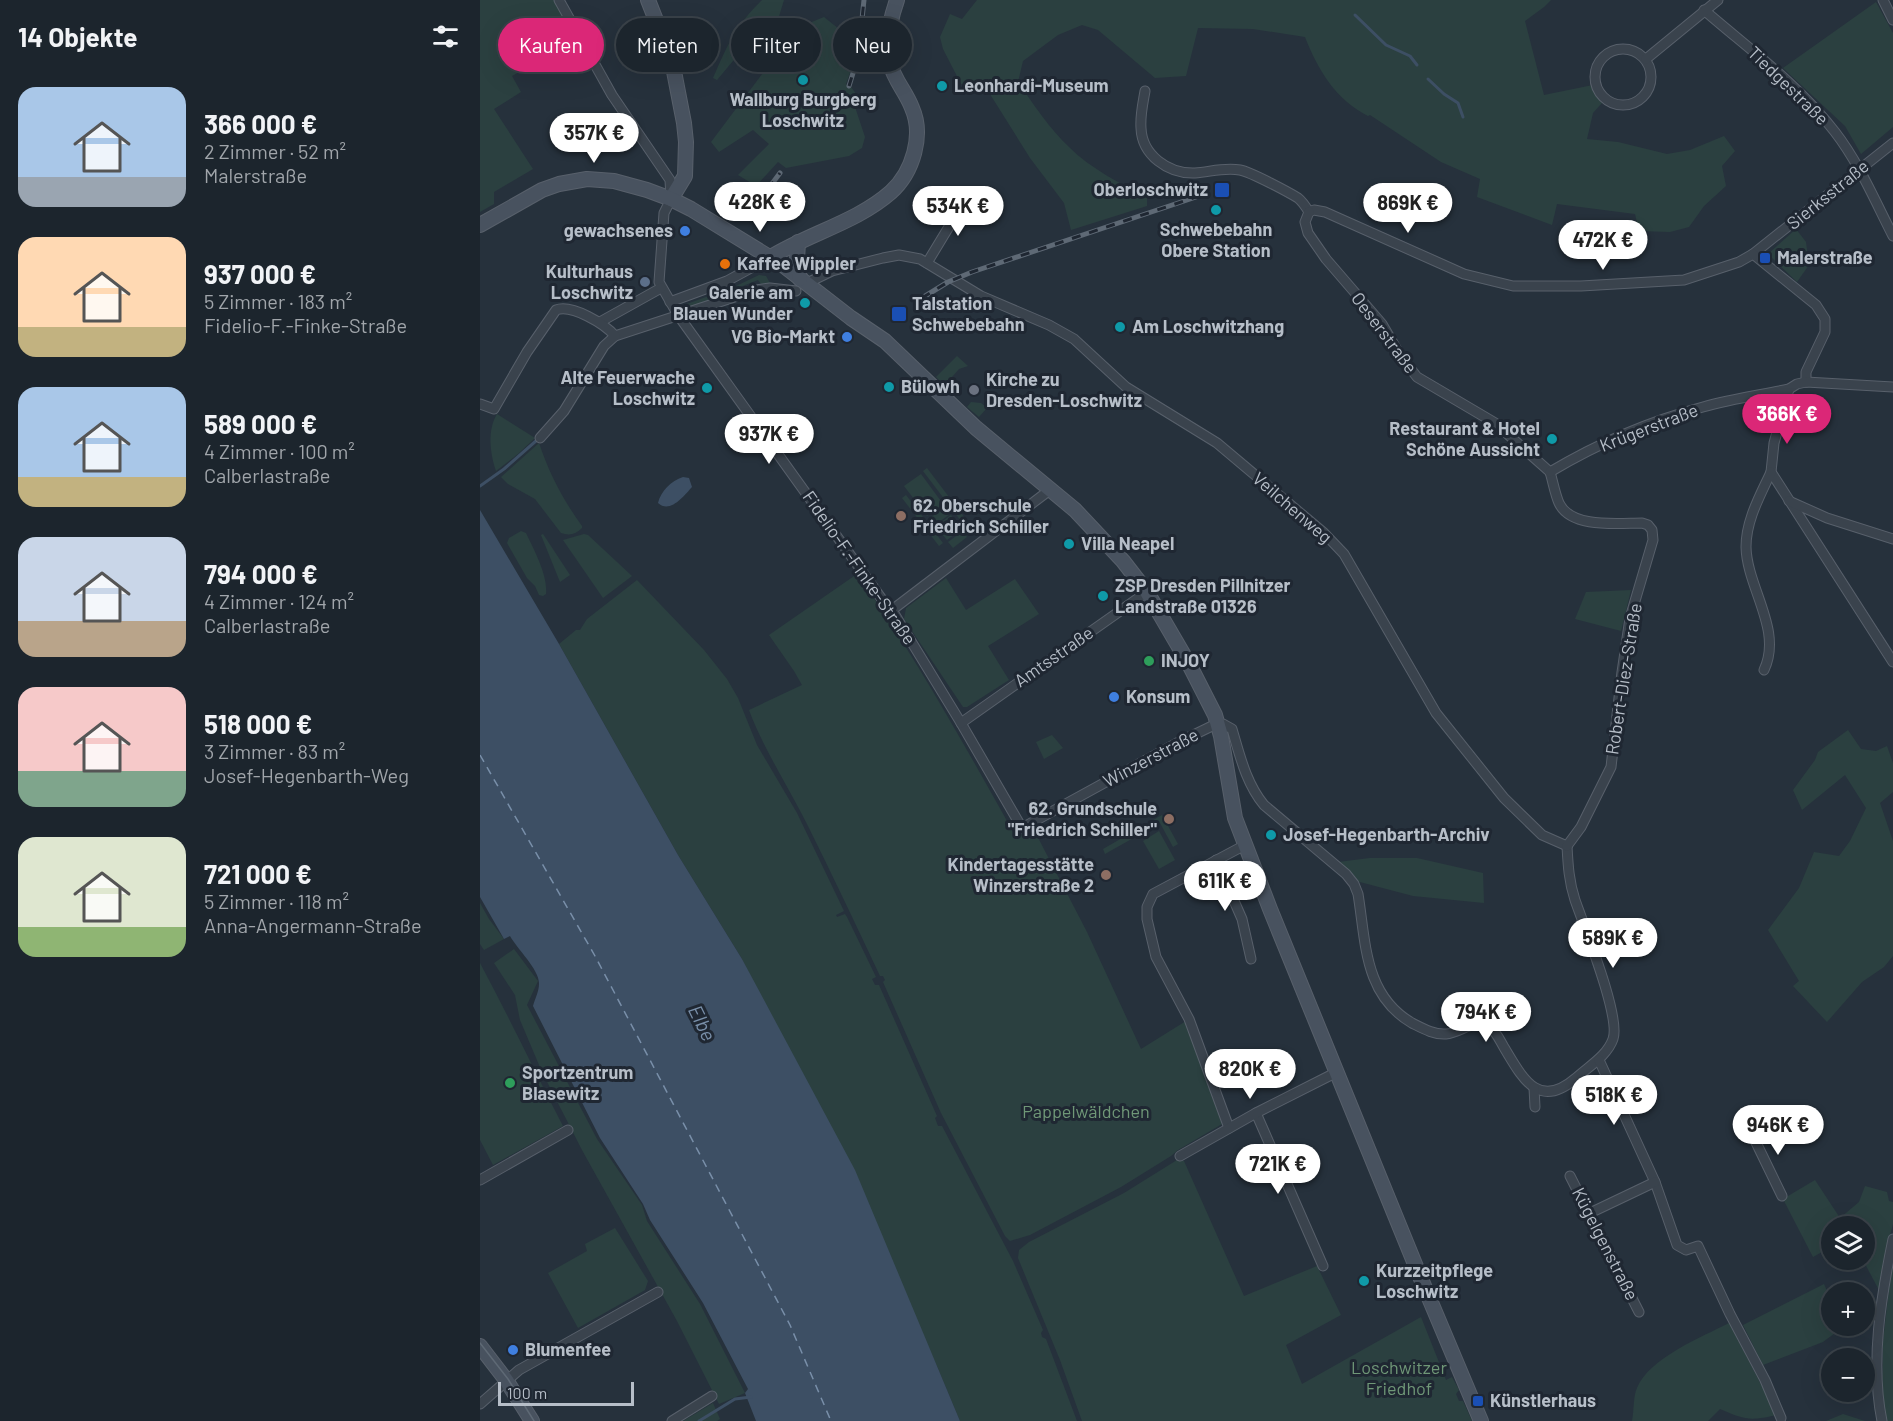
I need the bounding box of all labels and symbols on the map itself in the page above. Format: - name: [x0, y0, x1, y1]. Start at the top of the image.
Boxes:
- street label: Tiedgestraße: [1744, 41, 1834, 129]
- marker: Wallburg Burgberg Loschwitz: [796, 73, 810, 87]
- place label: Leonhardi-Museum: [954, 74, 1109, 96]
- marker: Leonhardi-Museum: [935, 79, 949, 93]
- place label: Wallburg Burgberg Loschwitz: [730, 88, 876, 131]
- pin: 357K €: [545, 113, 643, 164]
- street label: Sierksstraße: [1782, 154, 1873, 234]
- place label: Oberloschwitz: [1094, 178, 1208, 200]
- marker: Oberloschwitz: [1213, 181, 1231, 199]
- pin: 428K €: [711, 182, 809, 233]
- pin: 869K €: [1359, 183, 1457, 234]
- pin: 534K €: [909, 186, 1007, 237]
- marker: Schwebebahn Obere Station: [1209, 203, 1223, 217]
- place label: Schwebebahn Obere Station: [1160, 218, 1272, 261]
- place label: gewachsenes: [564, 219, 673, 241]
- pin: 472K €: [1554, 220, 1652, 271]
- marker: gewachsenes: [678, 224, 692, 238]
- place label: Malerstraße: [1777, 246, 1873, 268]
- marker: Malerstraße: [1758, 251, 1772, 265]
- place label: Kaffee Wippler: [737, 252, 856, 274]
- marker: Kaffee Wippler: [718, 257, 732, 271]
- place label: Kulturhaus Loschwitz: [546, 260, 633, 303]
- marker: Kulturhaus Loschwitz: [638, 275, 652, 289]
- place label: Galerie am Blauen Wunder: [673, 281, 793, 324]
- street label: Oeserstraße: [1347, 287, 1422, 377]
- place label: Talstation Schwebebahn: [912, 292, 1025, 335]
- marker: Galerie am Blauen Wunder: [798, 296, 812, 310]
- marker: Talstation Schwebebahn: [890, 305, 908, 323]
- place label: Am Loschwitzhang: [1132, 315, 1284, 337]
- marker: Am Loschwitzhang: [1113, 320, 1127, 334]
- place label: VG Bio-Markt: [731, 325, 835, 347]
- marker: VG Bio-Markt: [840, 330, 854, 344]
- place label: Alte Feuerwache Loschwitz: [560, 366, 695, 409]
- place label: Kirche zu Dresden-Loschwitz: [986, 368, 1142, 411]
- place label: Bülowh: [901, 375, 960, 397]
- marker: Bülowh: [882, 380, 896, 394]
- marker: Alte Feuerwache Loschwitz: [700, 381, 714, 395]
- marker: Kirche zu Dresden-Loschwitz: [967, 383, 981, 397]
- pin: 366K €: [1738, 394, 1836, 445]
- street label: Krügerstraße: [1596, 398, 1701, 456]
- pin: 937K €: [720, 414, 818, 465]
- place label: Restaurant & Hotel Schöne Aussicht: [1389, 417, 1540, 460]
- marker: Restaurant & Hotel Schöne Aussicht: [1545, 432, 1559, 446]
- street label: Veilchenweg: [1248, 467, 1337, 548]
- street label: Fidelio-F.-Finke-Straße: [798, 486, 921, 649]
- place label: 62. Oberschule Friedrich Schiller: [913, 494, 1049, 537]
- marker: 62. Oberschule Friedrich Schiller: [894, 509, 908, 523]
- place label: Villa Neapel: [1081, 532, 1174, 554]
- marker: Villa Neapel: [1062, 537, 1076, 551]
- place label: ZSP Dresden Pillnitzer Landstraße 01326: [1115, 574, 1291, 617]
- marker: ZSP Dresden Pillnitzer Landstraße 01326: [1096, 589, 1110, 603]
- street label: Robert-Diez-Straße: [1600, 602, 1646, 756]
- street label: Amtsstraße: [1010, 621, 1097, 691]
- place label: INJOY: [1161, 649, 1210, 671]
- marker: INJOY: [1142, 654, 1156, 668]
- place label: Konsum: [1126, 685, 1190, 707]
- marker: Konsum: [1107, 690, 1121, 704]
- street label: Winzerstraße: [1099, 723, 1202, 791]
- place label: 62. Grundschule "Friedrich Schiller": [1008, 797, 1158, 840]
- marker: 62. Grundschule "Friedrich Schiller": [1162, 812, 1176, 826]
- place label: Josef-Hegenbarth-Archiv: [1283, 823, 1490, 845]
- marker: Josef-Hegenbarth-Archiv: [1264, 828, 1278, 842]
- place label: Kindertagesstätte Winzerstraße 2: [948, 853, 1094, 896]
- pin: 611K €: [1176, 861, 1274, 912]
- marker: Kindertagesstätte Winzerstraße 2: [1099, 868, 1113, 882]
- pin: 589K €: [1564, 918, 1662, 969]
- pin: 794K €: [1437, 992, 1535, 1043]
- water label: Elbe: [684, 1001, 722, 1044]
- pin: 820K €: [1201, 1049, 1299, 1100]
- place label: Sportzentrum Blasewitz: [522, 1061, 633, 1104]
- pin: 518K €: [1565, 1075, 1663, 1126]
- marker: Sportzentrum Blasewitz: [503, 1076, 517, 1090]
- park label: Pappelwäldchen: [1022, 1100, 1150, 1122]
- pin: 946K €: [1729, 1105, 1827, 1156]
- pin: 721K €: [1229, 1144, 1327, 1195]
- street label: Kügelgenstraße: [1568, 1184, 1644, 1304]
- place label: Kurzzeitpflege Loschwitz: [1376, 1259, 1493, 1302]
- marker: Kurzzeitpflege Loschwitz: [1357, 1274, 1371, 1288]
- place label: Blumenfee: [525, 1338, 611, 1360]
- marker: Blumenfee: [506, 1343, 520, 1357]
- park label: Loschwitzer Friedhof: [1351, 1356, 1447, 1399]
- scale bar: [498, 1379, 634, 1406]
- place label: Künstlerhaus: [1490, 1389, 1596, 1411]
- marker: Künstlerhaus: [1471, 1394, 1485, 1408]

